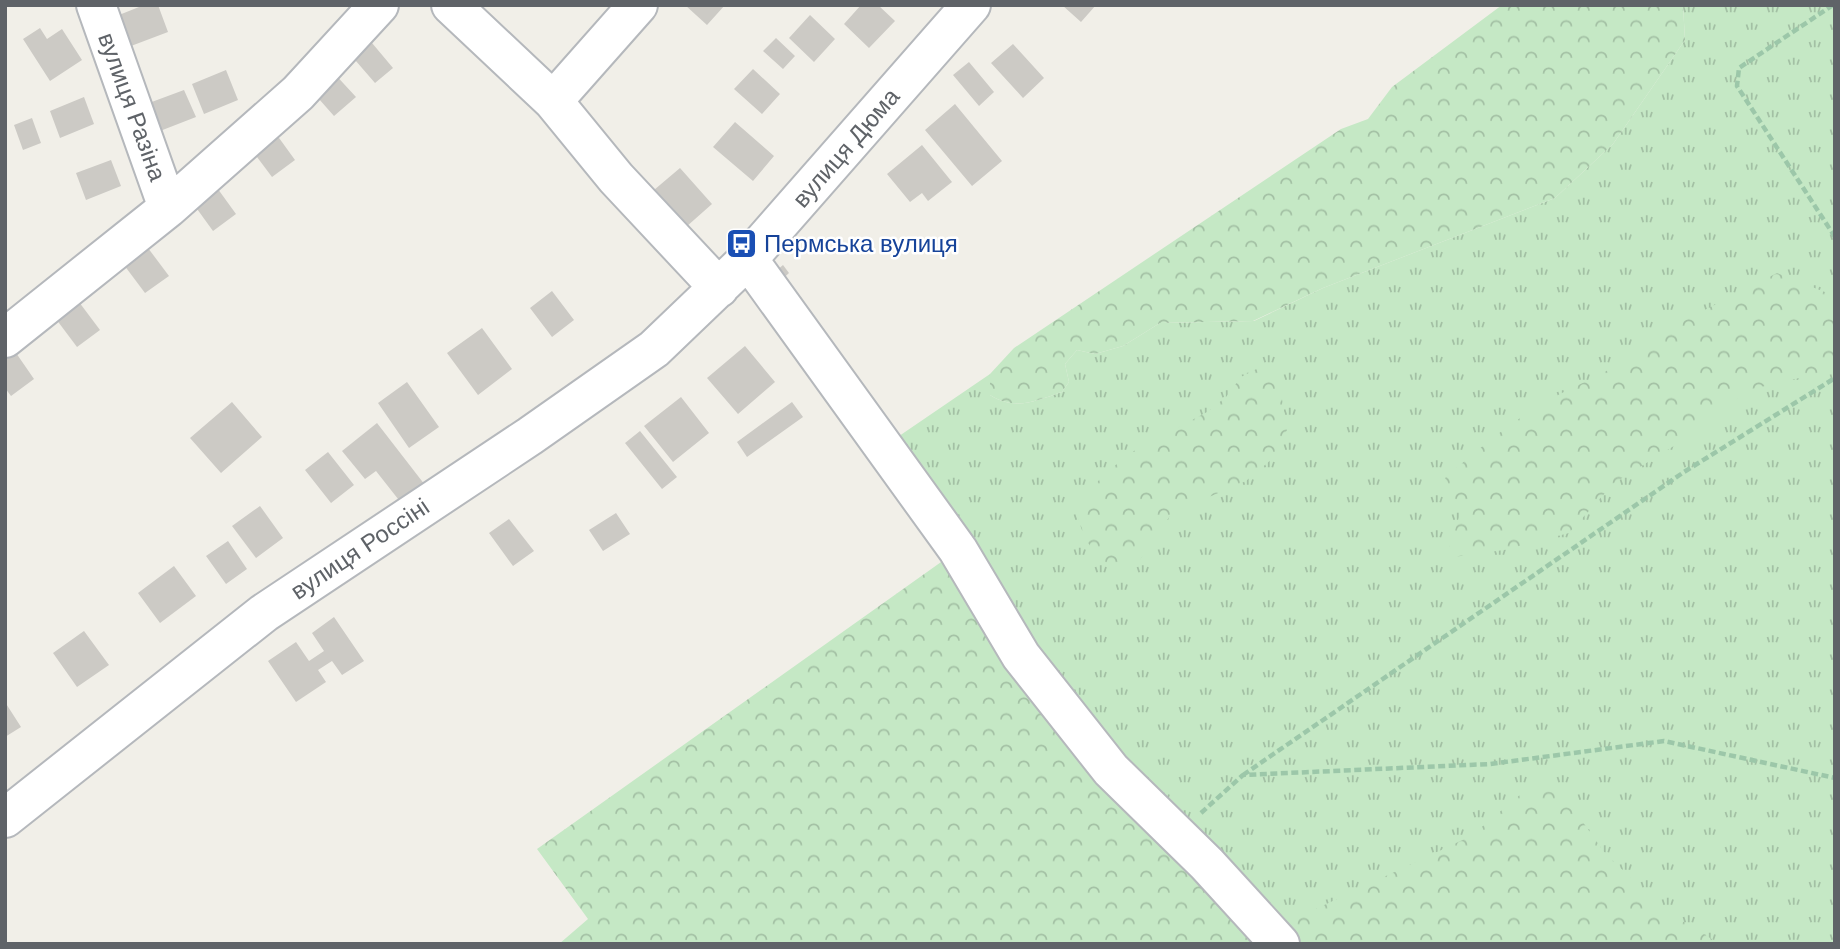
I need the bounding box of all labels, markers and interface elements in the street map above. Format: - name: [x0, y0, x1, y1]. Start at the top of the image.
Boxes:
- street label: вулиця Разіна: [93, 29, 172, 185]
- street label: вулиця Дюма: [787, 82, 905, 213]
- bus stop icon: Пермська вулиця: [724, 227, 758, 261]
- place label: Пермська вулиця: [764, 230, 958, 257]
- street label: вулиця Россіні: [286, 492, 434, 605]

